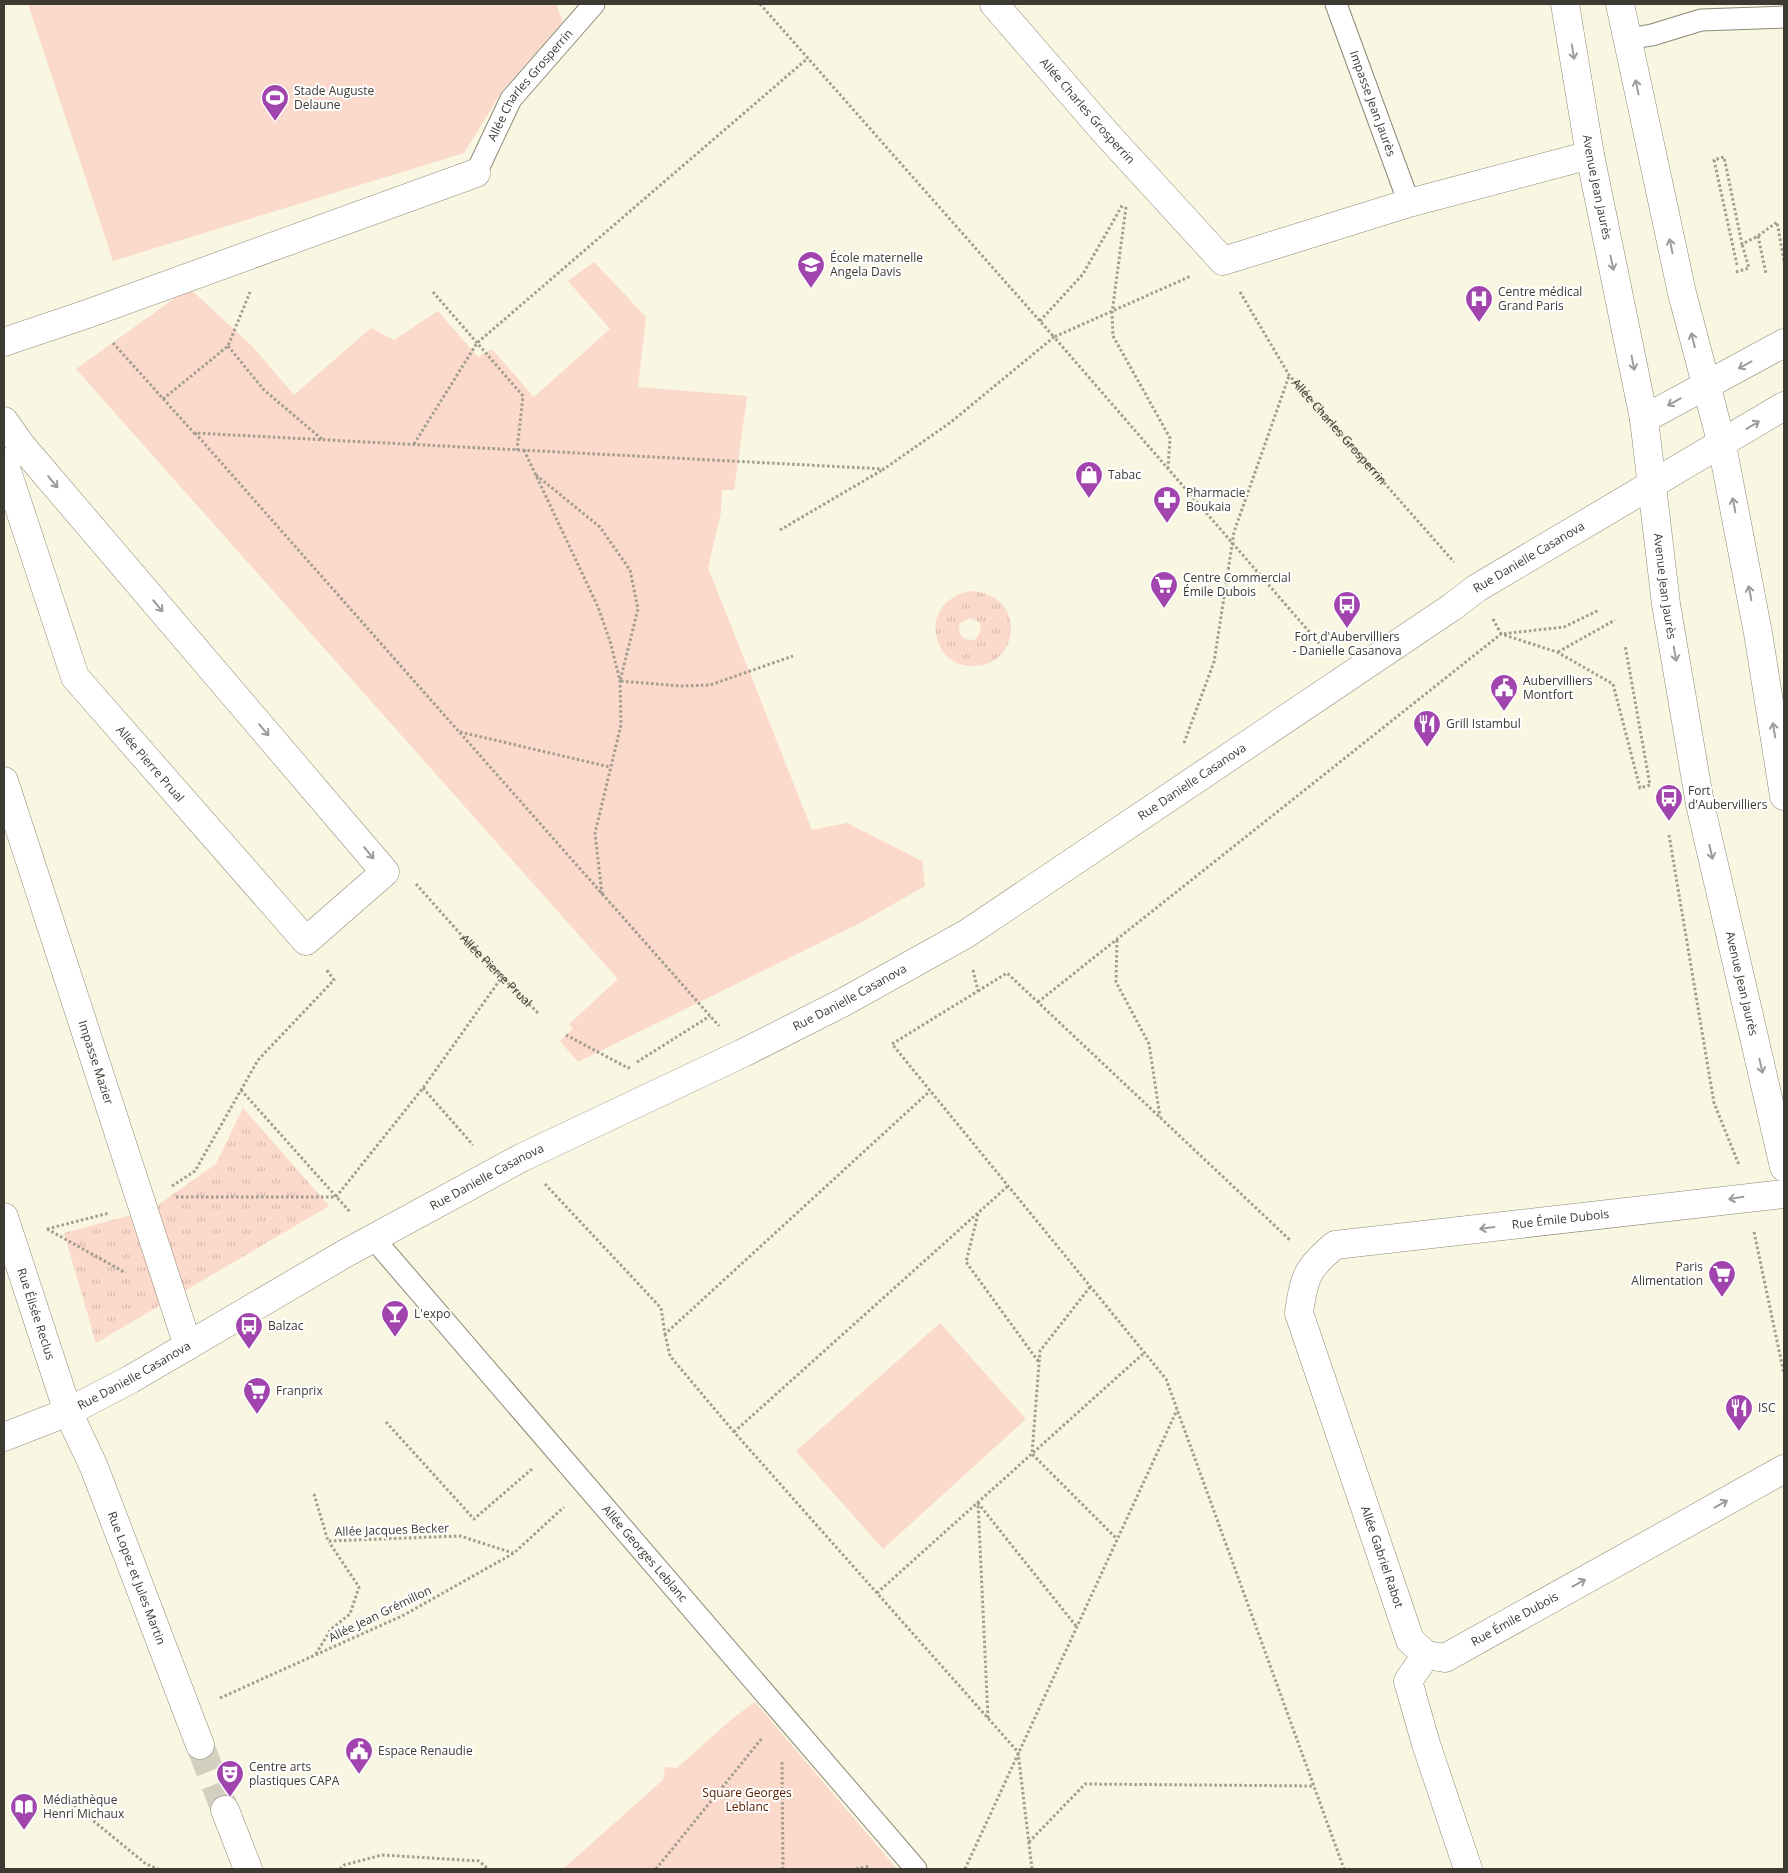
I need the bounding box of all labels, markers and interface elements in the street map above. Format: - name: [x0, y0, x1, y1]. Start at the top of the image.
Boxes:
- street label: Allée Charles Grosperrin: [483, 25, 576, 144]
- one-way arrow: [1568, 43, 1578, 59]
- street label: Impasse Jean Jaurès: [1346, 48, 1400, 159]
- street label: Allée Charles Grosperrin: [1036, 54, 1139, 167]
- one-way arrow: [1632, 79, 1641, 95]
- place label: Stade Auguste Delaune: [294, 82, 375, 113]
- sports icon: Stade Auguste Delaune: [260, 83, 290, 122]
- street label: Avenue Jean Jaurès: [1579, 133, 1616, 241]
- one-way arrow: [1666, 238, 1676, 254]
- place label: École maternelle Angela Davis: [830, 249, 923, 280]
- school or university icon: École maternelle Angela Davis: [796, 250, 826, 289]
- one-way arrow: [1608, 255, 1618, 271]
- place label: Centre médical Grand Paris: [1498, 283, 1582, 314]
- hospital icon: Centre médical Grand Paris: [1464, 284, 1494, 323]
- one-way arrow: [1688, 332, 1697, 348]
- one-way arrow: [1629, 355, 1638, 371]
- one-way arrow: [1737, 360, 1752, 370]
- street label: Allée Charles Grosperrin: [1288, 375, 1391, 488]
- one-way arrow: [1668, 398, 1682, 408]
- one-way arrow: [1745, 420, 1759, 430]
- shop icon: Tabac: [1074, 460, 1104, 499]
- place label: Tabac: [1108, 466, 1141, 483]
- one-way arrow: [47, 476, 59, 489]
- place label: Pharmacie Boukaia: [1186, 484, 1246, 515]
- pharmacy icon: Pharmacie Boukaia: [1152, 485, 1182, 524]
- one-way arrow: [1728, 497, 1738, 513]
- street label: Rue Danielle Casanova: [1470, 517, 1588, 597]
- street label: Avenue Jean Jaurès: [1650, 532, 1681, 641]
- place label: Centre Commercial Émile Dubois: [1183, 569, 1291, 600]
- supermarket icon: Centre Commercial Émile Dubois: [1149, 570, 1179, 609]
- one-way arrow: [1745, 585, 1754, 601]
- bus stop icon: Fort d'Aubervilliers - Danielle Casanova: [1332, 590, 1362, 629]
- one-way arrow: [153, 599, 164, 612]
- place label: Fort d'Aubervilliers - Danielle Casanova: [1292, 628, 1402, 659]
- one-way arrow: [1670, 646, 1680, 662]
- place label: Aubervilliers Montfort: [1523, 672, 1593, 703]
- public building icon: Aubervilliers Montfort: [1489, 673, 1519, 712]
- restaurant icon: Grill Istambul: [1412, 709, 1442, 748]
- place label: Grill Istambul: [1446, 715, 1521, 732]
- street label: Allée Pierre Prual: [112, 722, 188, 806]
- one-way arrow: [258, 723, 270, 736]
- one-way arrow: [1768, 723, 1778, 739]
- street label: Rue Danielle Casanova: [1134, 739, 1249, 824]
- place label: Fort d'Aubervilliers: [1688, 782, 1768, 813]
- bus stop icon: Fort d'Aubervilliers: [1654, 783, 1684, 822]
- one-way arrow: [1707, 843, 1716, 859]
- one-way arrow: [364, 847, 375, 860]
- street label: Allée Pierre Prual: [456, 930, 536, 1010]
- street label: Avenue Jean Jaurès: [1722, 930, 1762, 1038]
- street label: Rue Danielle Casanova: [790, 960, 910, 1035]
- street label: Impasse Mazier: [74, 1018, 118, 1107]
- one-way arrow: [1757, 1058, 1766, 1074]
- street label: Rue Danielle Casanova: [426, 1139, 546, 1214]
- one-way arrow: [1728, 1194, 1744, 1204]
- street label: Rue Émile Dubois: [1511, 1205, 1610, 1233]
- one-way arrow: [1480, 1223, 1496, 1233]
- place label: Paris Alimentation: [1631, 1258, 1703, 1289]
- supermarket icon: Paris Alimentation: [1707, 1259, 1737, 1298]
- street label: Rue Élisée Reclus: [13, 1266, 59, 1362]
- bar icon: L'expo: [380, 1299, 410, 1338]
- place label: L'expo: [414, 1305, 450, 1322]
- bus stop icon: Balzac: [234, 1311, 264, 1350]
- place label: Balzac: [268, 1317, 304, 1334]
- street label: Rue Danielle Casanova: [74, 1337, 193, 1414]
- supermarket icon: Franprix: [242, 1376, 272, 1415]
- place label: Franprix: [276, 1382, 323, 1399]
- restaurant icon: ISC: [1724, 1393, 1754, 1432]
- place label: ISC: [1758, 1399, 1776, 1416]
- one-way arrow: [1714, 1499, 1729, 1509]
- street label: Allée Georges Leblanc: [598, 1501, 692, 1606]
- street label: Allée Gabriel Rabot: [1357, 1504, 1408, 1610]
- street label: Rue Lopez et Jules Martin: [104, 1509, 170, 1647]
- street label: Allée Jacques Becker: [335, 1519, 450, 1540]
- one-way arrow: [1572, 1578, 1586, 1588]
- street label: Allée Jean Grémillon: [325, 1581, 434, 1646]
- street label: Rue Émile Dubois: [1468, 1587, 1561, 1650]
- public building icon: Espace Renaudie: [344, 1736, 374, 1775]
- place label: Espace Renaudie: [378, 1742, 473, 1759]
- place label: Centre arts plastiques CAPA: [249, 1758, 340, 1789]
- theatre icon: Centre arts plastiques CAPA: [215, 1759, 245, 1798]
- park label: Square Georges Leblanc: [702, 1784, 792, 1815]
- place label: Médiathèque Henri Michaux: [43, 1791, 125, 1822]
- library icon: Médiathèque Henri Michaux: [9, 1792, 39, 1831]

